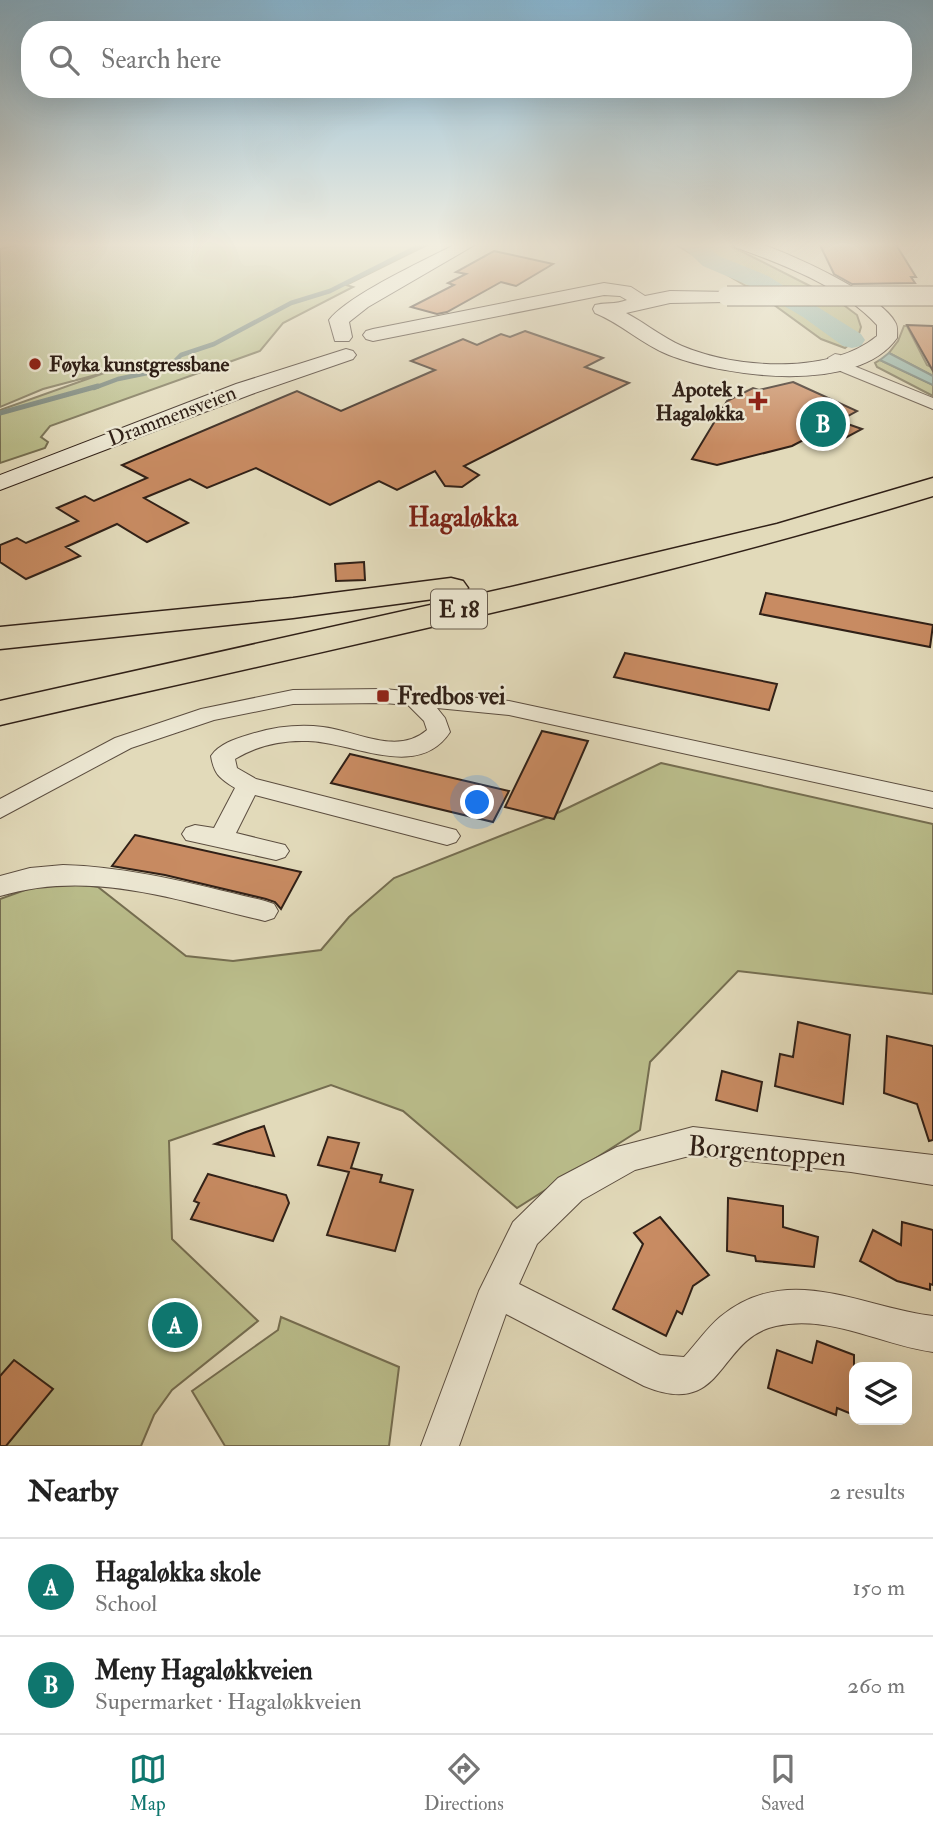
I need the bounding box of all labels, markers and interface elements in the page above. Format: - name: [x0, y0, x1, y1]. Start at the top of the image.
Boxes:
- search box: [21, 21, 912, 98]
- icon: search: [45, 41, 83, 79]
- text: Search here: [101, 44, 221, 76]
- place label: Føyka kunstgressbane: [49, 351, 229, 378]
- marker: Føyka kunstgressbane: [27, 356, 43, 372]
- place label: Apotek 1 Hagaløkka: [655, 376, 745, 427]
- street label: Drammensveien: [104, 379, 240, 453]
- marker: Apotek 1 Hagaløkka: [750, 393, 766, 409]
- pin: B: [800, 398, 846, 450]
- district label: Hagaløkka: [408, 502, 519, 535]
- road number: E 18: [431, 590, 487, 628]
- place label: Fredbos vei: [397, 681, 506, 712]
- marker: Fredbos vei: [375, 688, 391, 704]
- your location: [460, 785, 494, 819]
- street label: Borgentoppen: [687, 1129, 847, 1175]
- pin: A: [152, 1299, 198, 1351]
- map controls: [849, 1362, 912, 1425]
- button: layers: [849, 1362, 912, 1425]
- text: Nearby: [28, 1473, 118, 1510]
- text: 2 results: [830, 1477, 905, 1506]
- text: Hagaløkka skole: [95, 1557, 261, 1589]
- text: A: [44, 1573, 58, 1602]
- text: 150 m: [852, 1573, 905, 1602]
- text: School: [95, 1589, 157, 1618]
- text: Meny Hagaløkkveien: [95, 1655, 313, 1687]
- text: B: [43, 1671, 59, 1700]
- text: 260 m: [847, 1671, 905, 1700]
- text: Supermarket · Hagaløkkveien: [95, 1687, 362, 1716]
- tab: Map: [129, 1750, 167, 1816]
- tab: Directions: [424, 1750, 504, 1816]
- tab: Saved: [761, 1750, 804, 1816]

